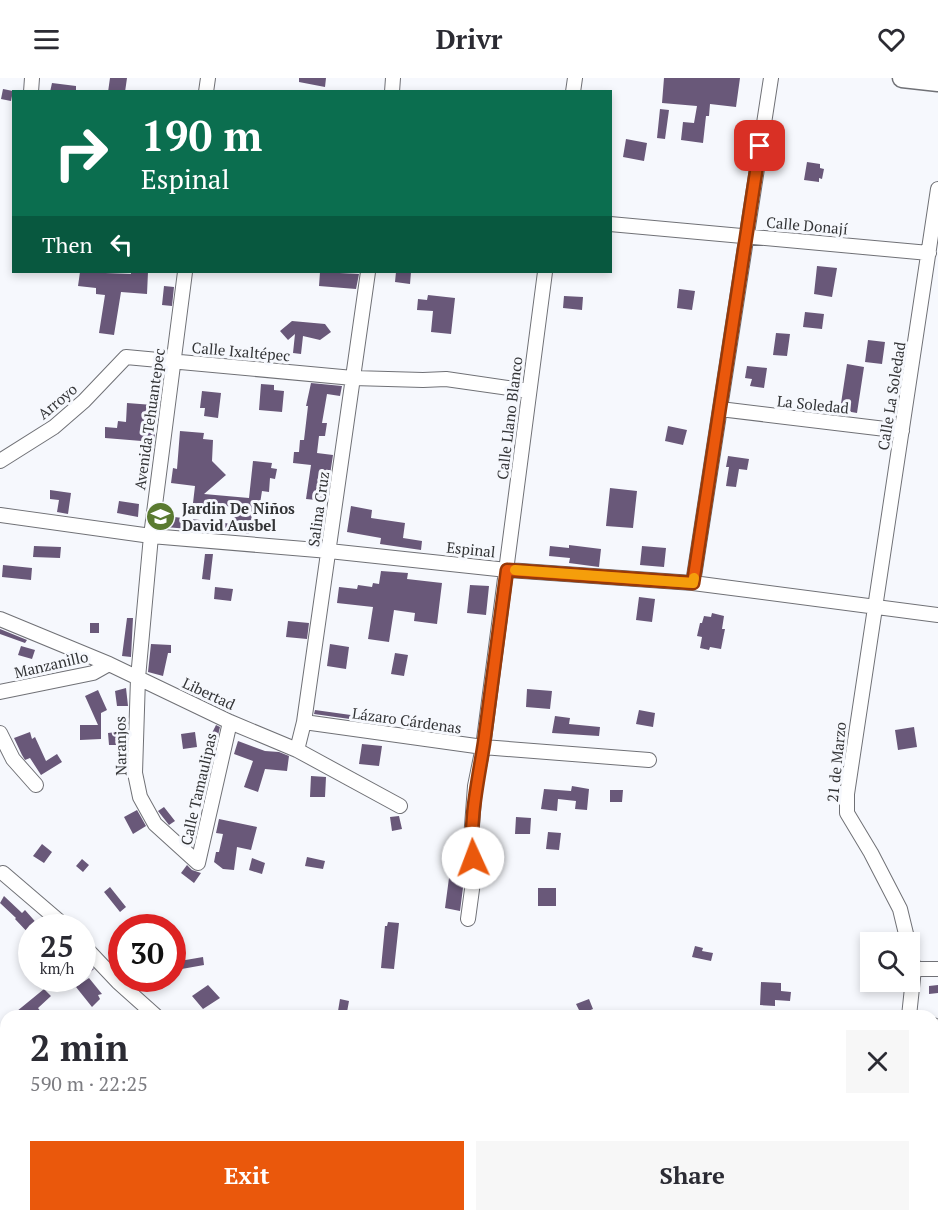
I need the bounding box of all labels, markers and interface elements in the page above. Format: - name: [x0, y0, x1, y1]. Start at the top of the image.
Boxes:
- text: Drivr: [436, 21, 502, 57]
- icon: menu: [30, 23, 63, 56]
- icon: heart: [875, 23, 908, 56]
- text: 190 m: [141, 107, 262, 163]
- icon: right: [42, 114, 120, 192]
- pin: [734, 120, 785, 171]
- icon: arrive: [743, 129, 776, 162]
- text: Espinal: [141, 161, 230, 197]
- street label: Calle Donají: [765, 211, 849, 239]
- icon: left: [105, 228, 138, 261]
- text: Then: [42, 230, 93, 259]
- street label: Calle Ixaltépec: [191, 337, 291, 365]
- street label: Calle La Soledad: [873, 340, 909, 452]
- street label: Avenida Tehuantepec: [129, 347, 169, 491]
- street label: Calle Llano Blanco: [492, 355, 526, 481]
- street label: Arroyo: [33, 379, 81, 423]
- street label: La Soledad: [776, 390, 850, 418]
- street label: Salina Cruz: [303, 470, 333, 548]
- place label: Jardin De Niños David Ausbel: [182, 498, 295, 535]
- school or university icon: Jardin De Niños David Ausbel: [145, 501, 177, 533]
- street label: Espinal: [445, 536, 497, 562]
- street label: Manzanillo: [12, 646, 90, 682]
- street label: Libertad: [180, 672, 238, 714]
- street label: Lázaro Cárdenas: [351, 702, 463, 738]
- street label: Naranjos: [109, 716, 131, 776]
- street label: 21 de Marzo: [822, 721, 850, 803]
- street label: Calle Tamaulipas: [175, 731, 221, 847]
- position arrow: [441, 826, 505, 890]
- speed limit sign: 30: [108, 914, 186, 992]
- text: 25: [40, 926, 74, 966]
- map controls: [860, 932, 920, 992]
- button: search: [860, 932, 920, 992]
- text: km/h: [40, 958, 74, 978]
- text: 2 min: [30, 1024, 128, 1071]
- button: close: [846, 1030, 909, 1093]
- text: 590 m · 22:25: [30, 1070, 148, 1097]
- button: Exit: [30, 1141, 464, 1210]
- button: Share: [476, 1141, 909, 1210]

